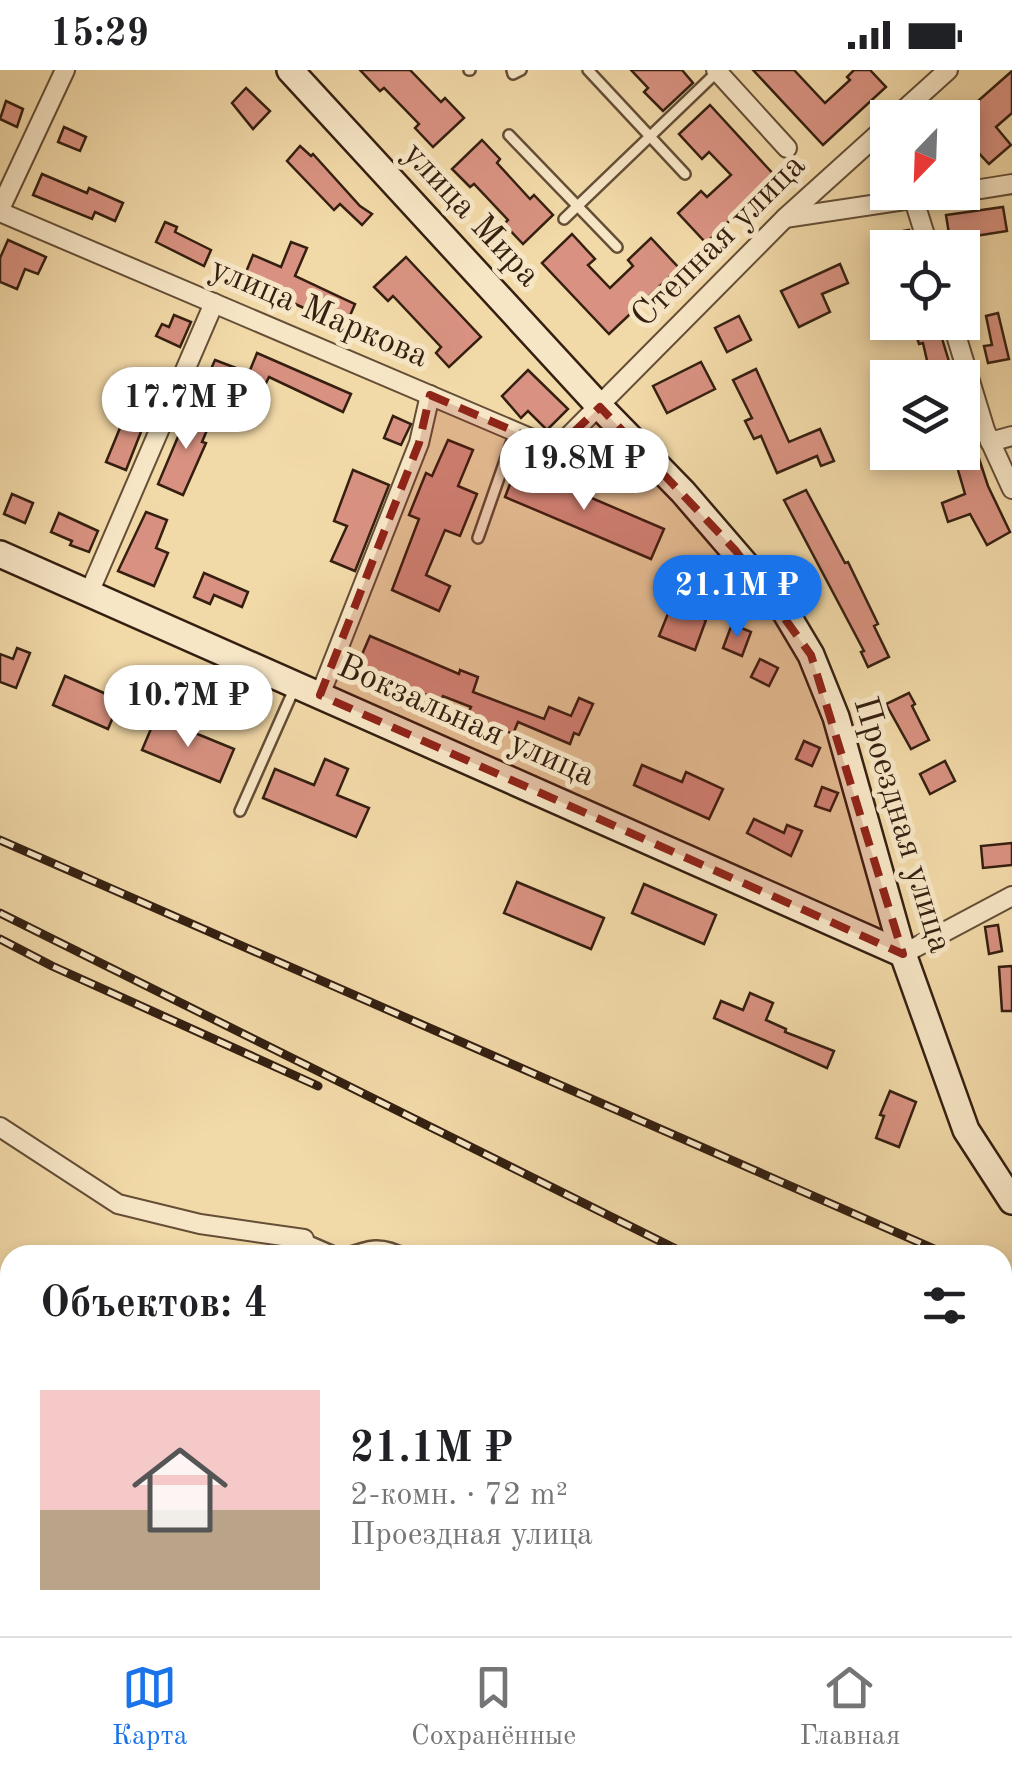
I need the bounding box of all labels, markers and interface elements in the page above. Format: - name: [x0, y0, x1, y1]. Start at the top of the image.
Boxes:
- text: 15:29: [50, 16, 149, 54]
- north arrow: [870, 100, 980, 210]
- map controls: [870, 100, 980, 470]
- street label: улица Мира: [396, 136, 546, 294]
- street label: Степная улица: [626, 148, 812, 334]
- button: locate: [870, 230, 980, 340]
- street label: улица Маркова: [205, 251, 433, 375]
- button: layers: [870, 360, 980, 470]
- pin: 17.7M ₽: [94, 367, 278, 452]
- text: 17.7M ₽: [124, 383, 248, 415]
- pin: 19.8M ₽: [492, 428, 676, 513]
- text: 19.8M ₽: [522, 444, 646, 476]
- pin: 21.1M ₽: [645, 555, 829, 640]
- text: 21.1M ₽: [675, 571, 799, 603]
- street label: Вокзальная улица: [332, 649, 600, 793]
- pin: 10.7M ₽: [96, 665, 280, 750]
- text: 10.7M ₽: [126, 681, 250, 713]
- street label: Проездная улица: [846, 693, 958, 957]
- icon: filters: [917, 1278, 972, 1333]
- text: Объектов: 4: [40, 1284, 268, 1326]
- text: 21.1M ₽: [350, 1429, 513, 1471]
- icon: home: [120, 1430, 240, 1550]
- text: 2-комн. · 72 m²: [350, 1480, 568, 1512]
- text: Проездная улица: [350, 1520, 593, 1552]
- tab: Карта: [112, 1660, 188, 1755]
- tab: Сохранённые: [411, 1660, 576, 1755]
- tab: Главная: [800, 1660, 900, 1755]

